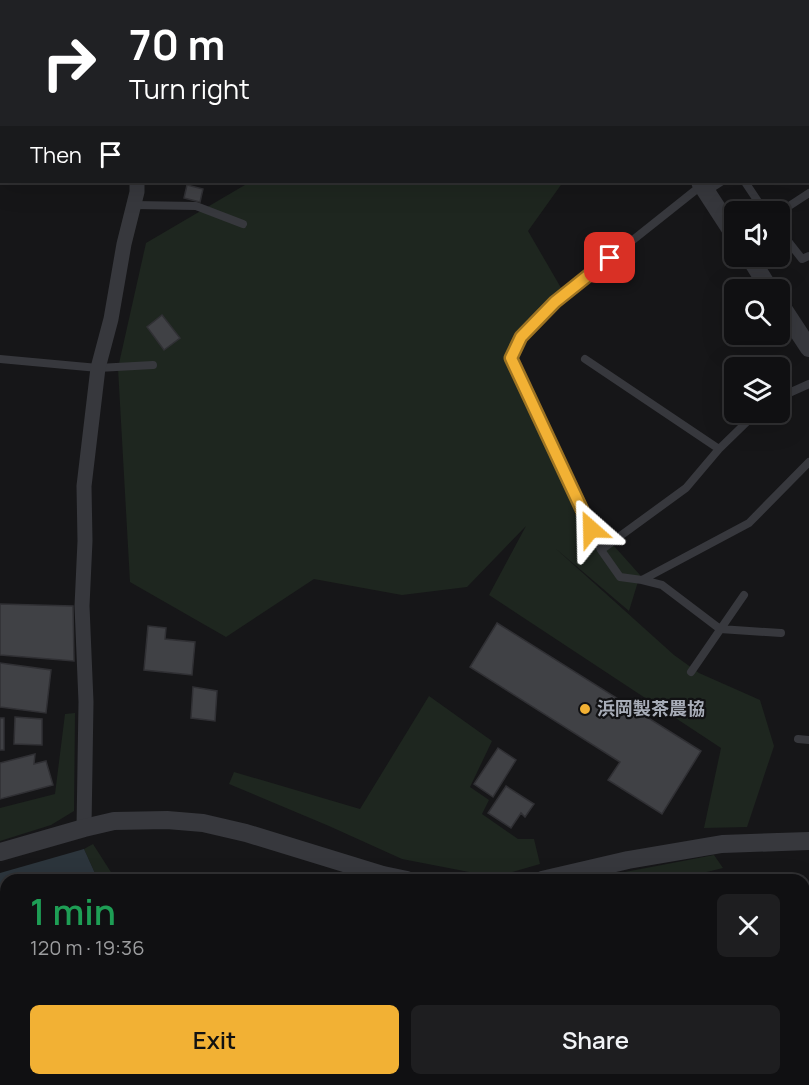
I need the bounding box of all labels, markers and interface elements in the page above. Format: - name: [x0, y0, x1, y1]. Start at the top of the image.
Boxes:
- text: 70 m: [129, 15, 225, 73]
- icon: right: [30, 24, 108, 102]
- text: Turn right: [129, 70, 250, 107]
- icon: arrive: [94, 138, 127, 171]
- text: Then: [30, 140, 82, 170]
- map controls: [724, 201, 790, 423]
- button: sound: [724, 201, 790, 267]
- pin: [584, 232, 635, 283]
- icon: arrive: [593, 241, 626, 274]
- button: search: [724, 279, 790, 345]
- button: layers: [724, 357, 790, 423]
- position arrow: [559, 497, 623, 561]
- place label: 浜岡製茶農協: [597, 696, 705, 720]
- marker: 浜岡製茶農協: [578, 702, 592, 716]
- text: 1 min: [30, 887, 116, 936]
- button: close: [717, 894, 780, 957]
- text: 120 m · 19:36: [30, 934, 145, 961]
- button: Exit: [30, 1005, 399, 1074]
- button: Share: [411, 1005, 780, 1074]

